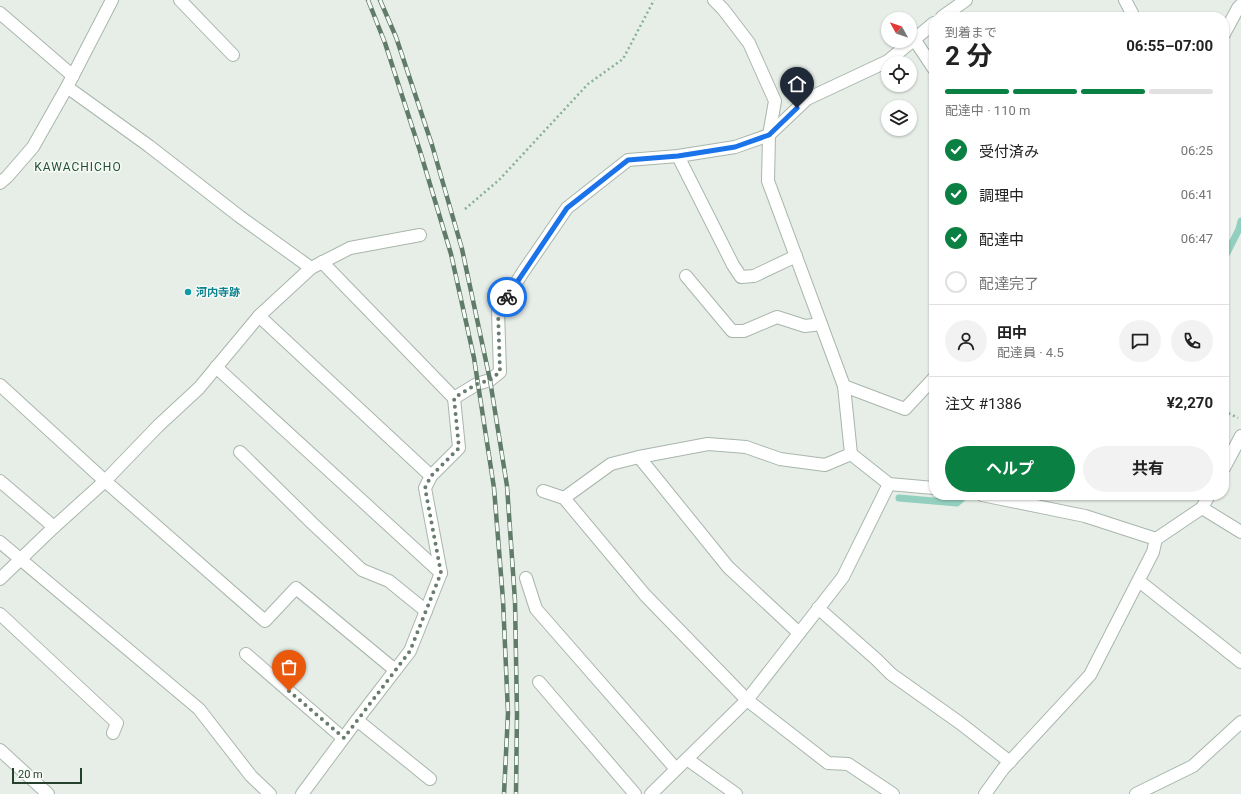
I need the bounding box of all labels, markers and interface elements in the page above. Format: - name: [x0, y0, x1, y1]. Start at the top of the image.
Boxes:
- north arrow: [881, 12, 917, 48]
- map controls: [881, 12, 917, 136]
- text: 到着まで: [945, 25, 997, 40]
- text: 06:55–07:00: [1126, 37, 1213, 55]
- text: 2 分: [945, 41, 992, 71]
- button: locate: [881, 56, 917, 92]
- pin: [780, 67, 814, 108]
- icon: home: [786, 73, 808, 95]
- button: layers: [881, 100, 917, 136]
- text: 配達中 · 110 m: [945, 103, 1030, 118]
- icon: check: [945, 139, 967, 161]
- text: 受付済み: [979, 143, 1039, 161]
- text: 06:25: [1181, 143, 1213, 158]
- district label: KAWACHICHO: [34, 160, 122, 174]
- icon: check: [945, 183, 967, 205]
- text: 調理中: [979, 187, 1024, 205]
- text: 06:41: [1181, 187, 1213, 202]
- icon: check: [945, 227, 967, 249]
- text: 配達中: [979, 231, 1024, 249]
- text: 06:47: [1181, 231, 1213, 246]
- text: 配達完了: [979, 275, 1039, 293]
- courier: [487, 277, 527, 317]
- place label: 河内寺跡: [196, 286, 240, 299]
- icon: bike: [496, 286, 518, 308]
- marker: 河内寺跡: [183, 287, 193, 297]
- button: person: [945, 320, 987, 362]
- button: chat: [1119, 320, 1161, 362]
- button: phone: [1171, 320, 1213, 362]
- text: 田中: [997, 324, 1027, 342]
- text: 配達員 · 4.5: [997, 345, 1064, 360]
- text: ¥2,270: [1167, 394, 1213, 412]
- text: 注文 #1386: [945, 395, 1022, 413]
- button: ヘルプ: [945, 446, 1075, 492]
- button: 共有: [1083, 446, 1213, 492]
- pin: [272, 650, 306, 691]
- icon: bag: [278, 656, 300, 678]
- scale bar: [12, 766, 82, 785]
- text: 20 m: [18, 768, 43, 781]

